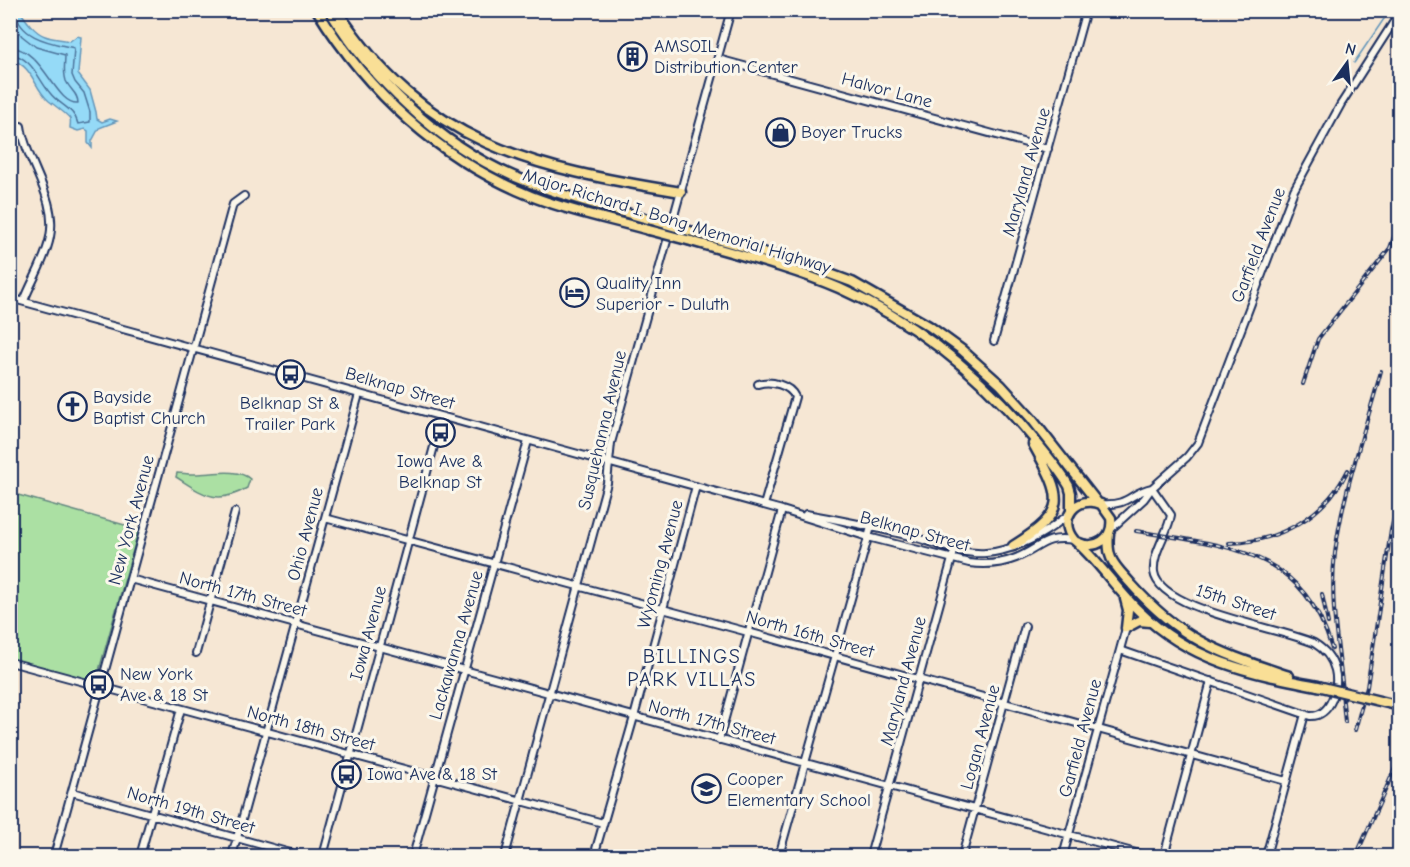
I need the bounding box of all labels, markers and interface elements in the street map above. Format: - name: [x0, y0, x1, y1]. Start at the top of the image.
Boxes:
- north arrow: [1317, 33, 1377, 93]
- place label: AMSOIL Distribution Center: [654, 36, 798, 78]
- text: N: [1343, 39, 1358, 60]
- building icon: AMSOIL Distribution Center: [617, 40, 649, 72]
- street label: Halvor Lane: [839, 68, 935, 113]
- street label: Maryland Avenue: [998, 105, 1055, 239]
- shop icon: Boyer Trucks: [764, 116, 796, 148]
- place label: Boyer Trucks: [801, 122, 902, 143]
- street label: Major Richard I. Bong Memorial Highway: [520, 165, 834, 279]
- street label: Garfield Avenue: [1227, 185, 1290, 306]
- place label: Quality Inn Superior - Duluth: [596, 273, 729, 315]
- hotel icon: Quality Inn Superior - Duluth: [559, 277, 591, 309]
- street label: Susquehanna Avenue: [574, 348, 631, 512]
- bus stop icon: Belknap St & Trailer Park: [274, 358, 306, 390]
- street label: Belknap Street: [343, 363, 458, 414]
- place label: Bayside Baptist Church: [93, 387, 206, 429]
- church icon: Bayside Baptist Church: [56, 391, 88, 423]
- place label: Belknap St & Trailer Park: [240, 393, 340, 435]
- bus stop icon: Iowa Ave & Belknap St: [424, 416, 456, 448]
- place label: Iowa Ave & Belknap St: [397, 451, 483, 493]
- street label: New York Avenue: [104, 453, 159, 587]
- street label: Ohio Avenue: [283, 485, 328, 583]
- street label: Wyoming Avenue: [633, 498, 688, 631]
- street label: Belknap Street: [858, 507, 973, 556]
- street label: North 17th Street: [177, 567, 310, 622]
- street label: Lackawanna Avenue: [425, 568, 488, 722]
- street label: 15th Street: [1193, 580, 1279, 626]
- street label: Iowa Avenue: [346, 584, 391, 683]
- street label: North 16th Street: [743, 606, 877, 663]
- street label: Maryland Avenue: [876, 614, 931, 748]
- district label: BILLINGS PARK VILLAS: [627, 645, 757, 691]
- place label: New York Ave & 18 St: [120, 664, 209, 706]
- bus stop icon: New York Ave & 18 St: [83, 668, 115, 700]
- street label: Garfield Avenue: [1055, 677, 1106, 800]
- street label: Logan Avenue: [956, 682, 1005, 792]
- street label: North 17th Street: [646, 695, 779, 750]
- street label: North 18th Street: [245, 701, 378, 756]
- bus stop icon: Iowa Ave & 18 St: [330, 758, 362, 790]
- place label: Iowa Ave & 18 St: [367, 764, 498, 785]
- place label: Cooper Elementary School: [727, 769, 871, 811]
- school or university icon: Cooper Elementary School: [690, 773, 722, 805]
- street label: North 19th Street: [125, 782, 258, 839]

